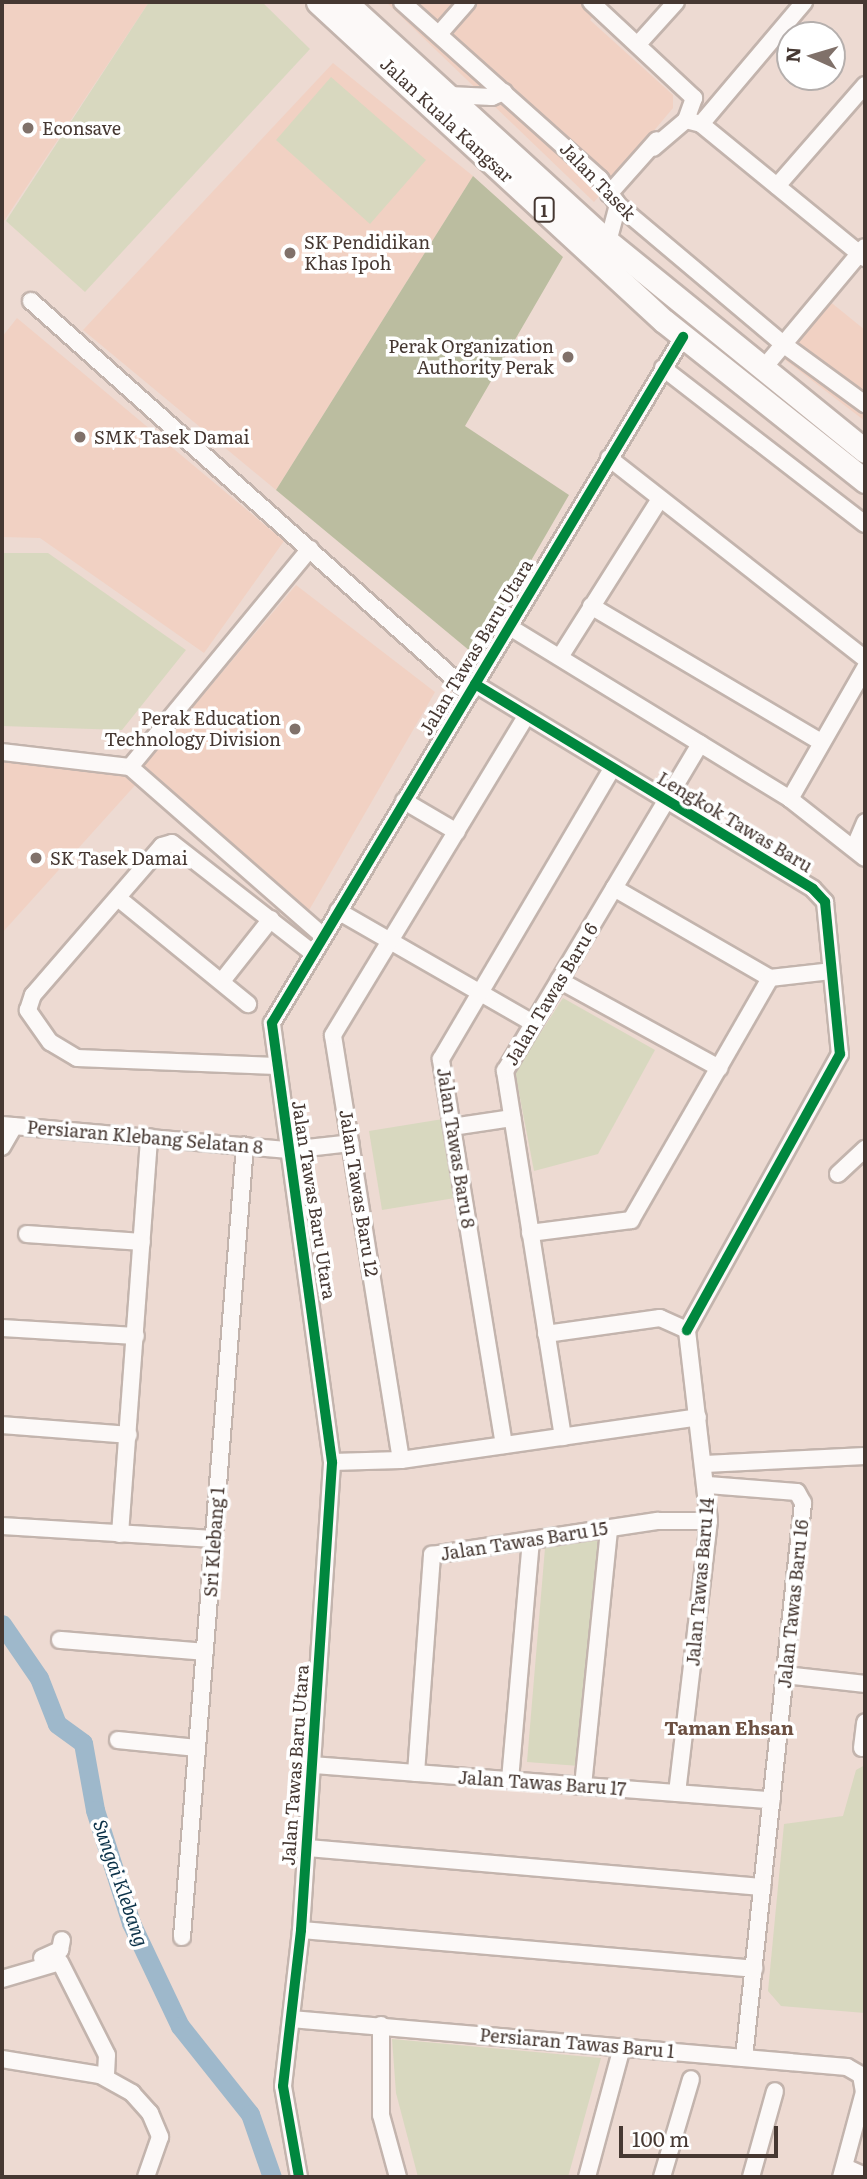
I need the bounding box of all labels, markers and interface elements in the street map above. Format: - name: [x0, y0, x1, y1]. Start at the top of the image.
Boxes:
- north arrow: [776, 21, 846, 91]
- text: N: [778, 46, 807, 64]
- street label: Jalan Kuala Kangsar: [376, 53, 518, 187]
- place label: Econsave: [42, 117, 121, 139]
- marker: Econsave: [20, 120, 36, 136]
- street label: Jalan Tasek: [556, 138, 640, 224]
- road number: 1: [534, 198, 554, 222]
- place label: SK Pendidikan Khas Ipoh: [304, 232, 430, 274]
- marker: SK Pendidikan Khas Ipoh: [282, 245, 298, 261]
- place label: Perak Organization Authority Perak: [388, 336, 554, 378]
- marker: Perak Organization Authority Perak: [560, 349, 576, 365]
- place label: SMK Tasek Damai: [94, 426, 250, 448]
- marker: SMK Tasek Damai: [72, 429, 88, 445]
- street label: Jalan Tawas Baru Utara: [415, 555, 537, 739]
- place label: Perak Education Technology Division: [104, 708, 281, 750]
- marker: Perak Education Technology Division: [287, 721, 303, 737]
- street label: Lengkok Tawas Baru: [654, 767, 816, 877]
- place label: SK Tasek Damai: [50, 847, 188, 869]
- marker: SK Tasek Damai: [28, 850, 44, 866]
- street label: Jalan Tawas Baru 6: [500, 919, 602, 1069]
- street label: Jalan Tawas Baru 8: [433, 1066, 479, 1230]
- street label: Jalan Tawas Baru Utara: [288, 1099, 340, 1301]
- street label: Jalan Tawas Baru 12: [335, 1108, 383, 1278]
- street label: Persiaran Klebang Selatan 8: [26, 1116, 264, 1158]
- street label: Sri Klebang 1: [199, 1486, 229, 1598]
- street label: Jalan Tawas Baru 14: [682, 1497, 718, 1667]
- street label: Jalan Tawas Baru 15: [439, 1517, 609, 1565]
- street label: Jalan Tawas Baru 16: [773, 1519, 813, 1689]
- street label: Jalan Tawas Baru Utara: [277, 1664, 313, 1866]
- district label: Taman Ehsan: [664, 1717, 794, 1739]
- street label: Jalan Tawas Baru 17: [457, 1766, 627, 1800]
- water label: Sungai Klebang: [89, 1817, 153, 1949]
- street label: Persiaran Tawas Baru 1: [479, 2024, 675, 2062]
- scale bar: [622, 2112, 781, 2156]
- text: 100 m: [632, 2122, 689, 2153]

